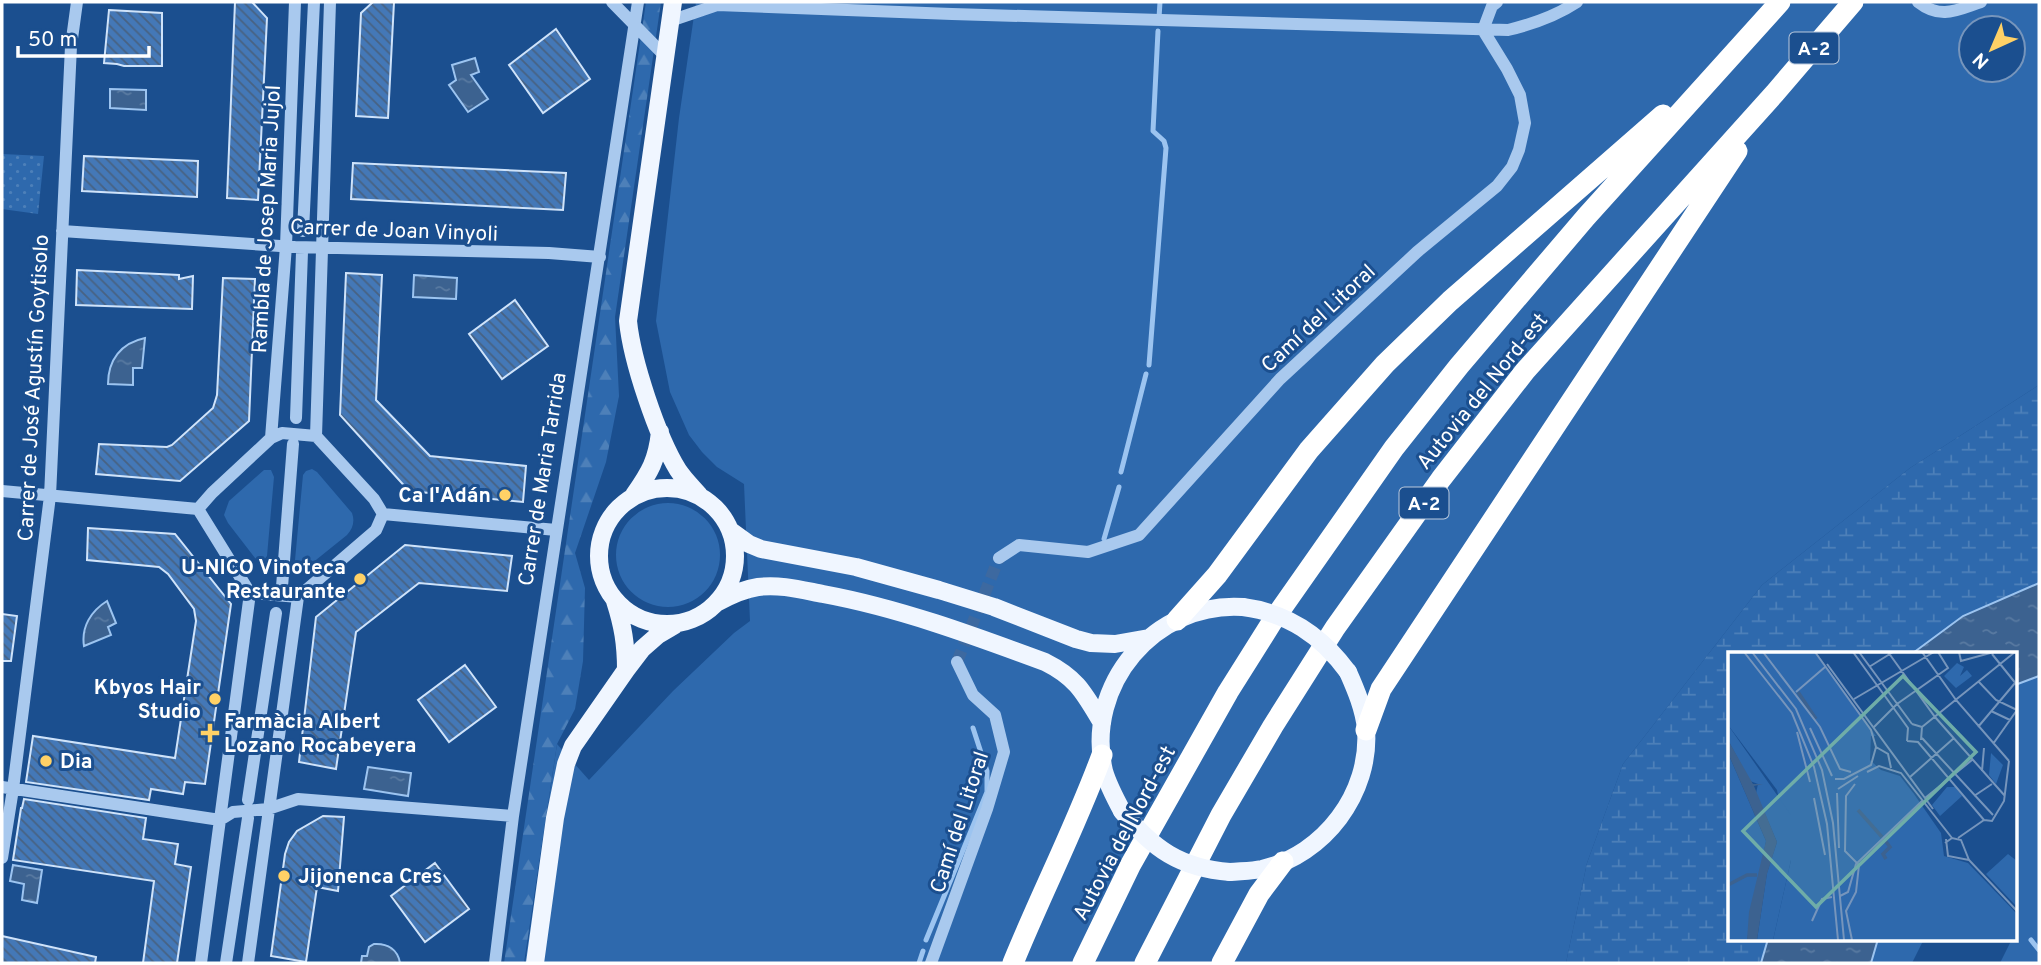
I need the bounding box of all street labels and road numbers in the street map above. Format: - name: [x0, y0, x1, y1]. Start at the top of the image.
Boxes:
- road number: A-2: [1790, 32, 1839, 64]
- street label: Rambla de Josep Maria Jujol: [247, 84, 288, 354]
- street label: Carrer de Joan Vinyoli: [289, 214, 499, 249]
- street label: Carrer de José Agustín Goytisolo: [13, 234, 56, 542]
- street label: Camí del Litoral: [1256, 259, 1382, 379]
- street label: Autovia del Nord-est: [1412, 308, 1555, 476]
- street label: Carrer de Maria Tarrida: [513, 371, 574, 588]
- road number: A-2: [1400, 488, 1448, 518]
- street label: Autovia del Nord-est: [1068, 742, 1183, 926]
- street label: Camí del Litoral: [925, 748, 996, 897]

